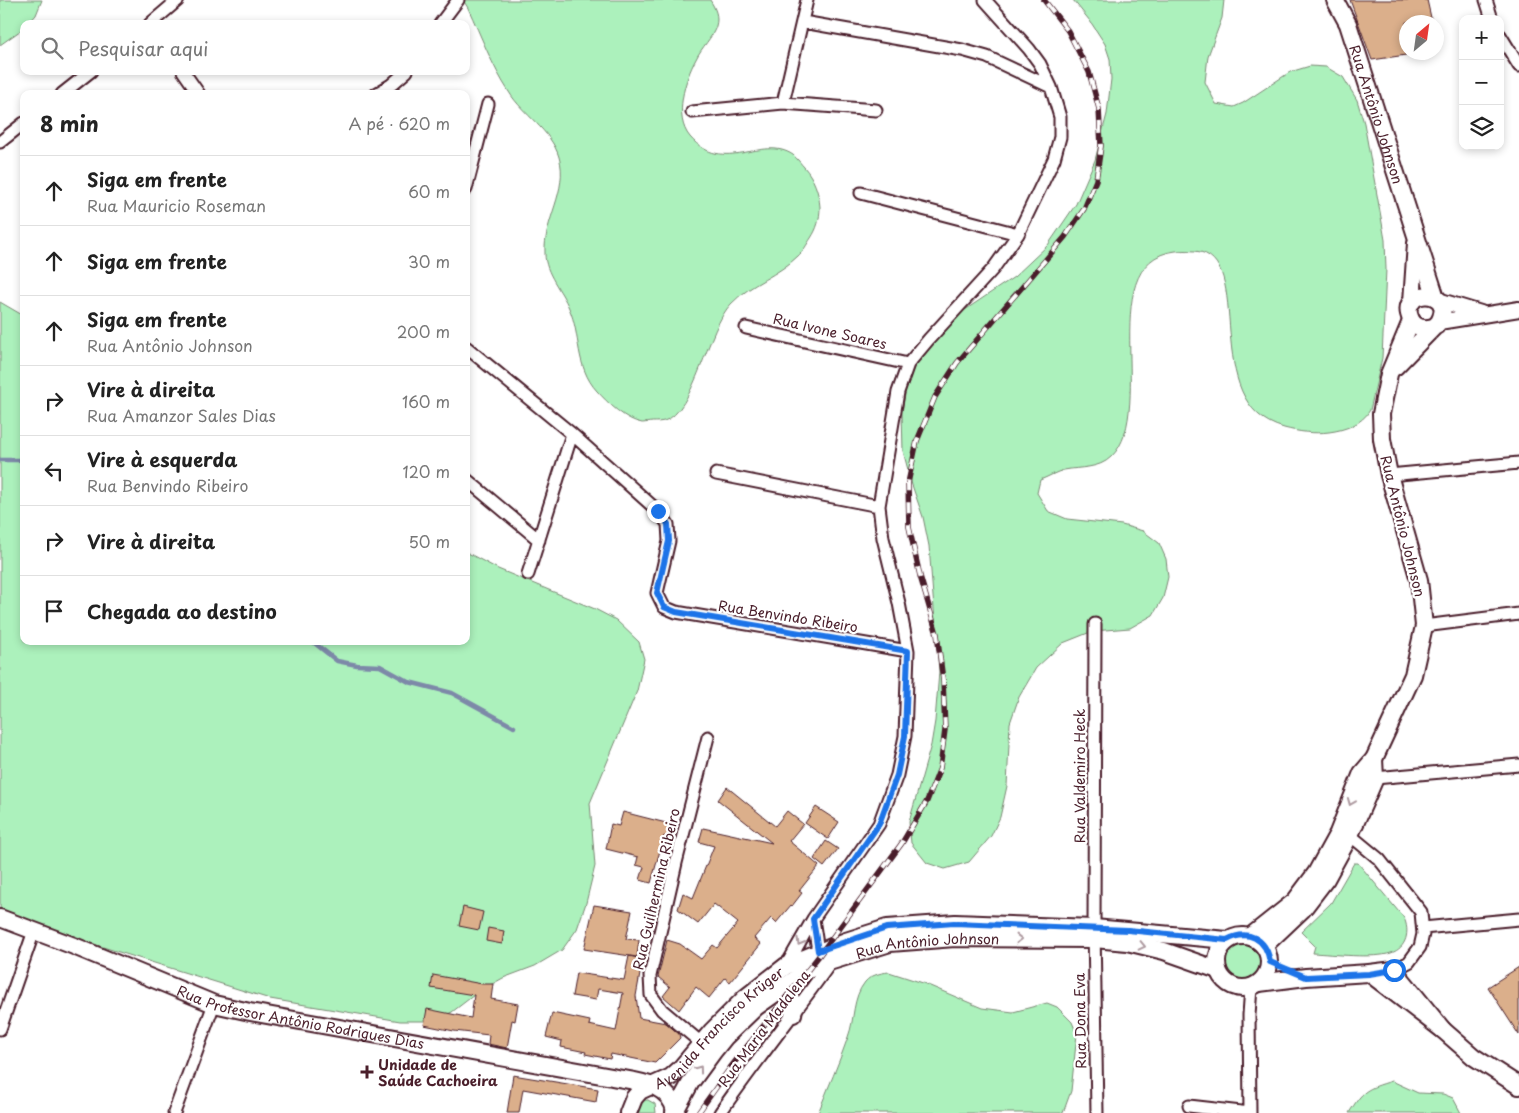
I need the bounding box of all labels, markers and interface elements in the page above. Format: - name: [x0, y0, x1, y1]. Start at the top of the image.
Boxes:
- north arrow: [1399, 15, 1444, 60]
- map controls: [1459, 15, 1504, 150]
- button: +: [1459, 15, 1504, 60]
- search box: [20, 20, 470, 75]
- icon: search: [38, 34, 66, 62]
- text: Pesquisar aqui: [78, 34, 208, 62]
- street label: Rua Antônio Johnson: [1345, 42, 1409, 186]
- button: −: [1459, 60, 1504, 105]
- button: layers: [1459, 105, 1504, 150]
- text: 8 min: [40, 107, 99, 139]
- text: A pé · 620 m: [349, 111, 450, 135]
- text: Siga em frente: [87, 165, 227, 193]
- icon: ahead: [40, 177, 68, 205]
- text: 60 m: [408, 179, 450, 203]
- text: Rua Mauricio Roseman: [87, 193, 266, 217]
- icon: ahead: [40, 247, 68, 275]
- text: Siga em frente: [87, 247, 227, 275]
- text: 30 m: [408, 249, 450, 273]
- text: Siga em frente: [87, 305, 227, 333]
- street label: Rua Ivone Soares: [771, 308, 889, 354]
- icon: ahead: [40, 317, 68, 345]
- text: 200 m: [397, 319, 450, 343]
- text: Rua Antônio Johnson: [87, 333, 253, 357]
- text: Vire à direita: [87, 375, 215, 403]
- icon: right: [40, 387, 68, 415]
- text: 160 m: [402, 389, 450, 413]
- text: Rua Amanzor Sales Dias: [87, 403, 276, 427]
- text: Vire à esquerda: [87, 445, 238, 473]
- street label: Rua Antônio Johnson: [1375, 453, 1431, 599]
- icon: left: [40, 457, 68, 485]
- text: 120 m: [403, 459, 450, 483]
- text: Rua Benvindo Ribeiro: [87, 473, 248, 497]
- route end: [647, 500, 670, 523]
- icon: right: [40, 527, 68, 555]
- text: Vire à direita: [87, 527, 215, 555]
- text: 50 m: [409, 529, 450, 553]
- street label: Rua Benvindo Ribeiro: [717, 595, 860, 637]
- icon: arrive: [40, 597, 68, 625]
- text: Chegada ao destino: [87, 597, 277, 625]
- street label: Rua Valdemiro Heck: [1069, 708, 1090, 843]
- one-way arrow: [1346, 797, 1356, 805]
- street label: Rua Guilhermina Ribeiro: [627, 806, 685, 972]
- street label: Rua Antônio Johnson: [853, 927, 999, 964]
- one-way arrow: [1016, 934, 1024, 944]
- one-way arrow: [796, 937, 806, 946]
- one-way arrow: [1138, 940, 1147, 950]
- route start: [1383, 959, 1406, 982]
- street label: Avenida Francisco Krüger: [651, 961, 788, 1094]
- street label: Rua Maria Madalena: [713, 965, 815, 1091]
- street label: Rua Dona Eva: [1069, 972, 1091, 1069]
- street label: Rua Professor Antônio Rodrigues Dias: [174, 979, 426, 1054]
- place label: Unidade de Saúde Cachoeira: [378, 1054, 498, 1091]
- marker: Unidade de Saúde Cachoeira: [360, 1065, 374, 1079]
- one-way arrow: [694, 1066, 702, 1075]

